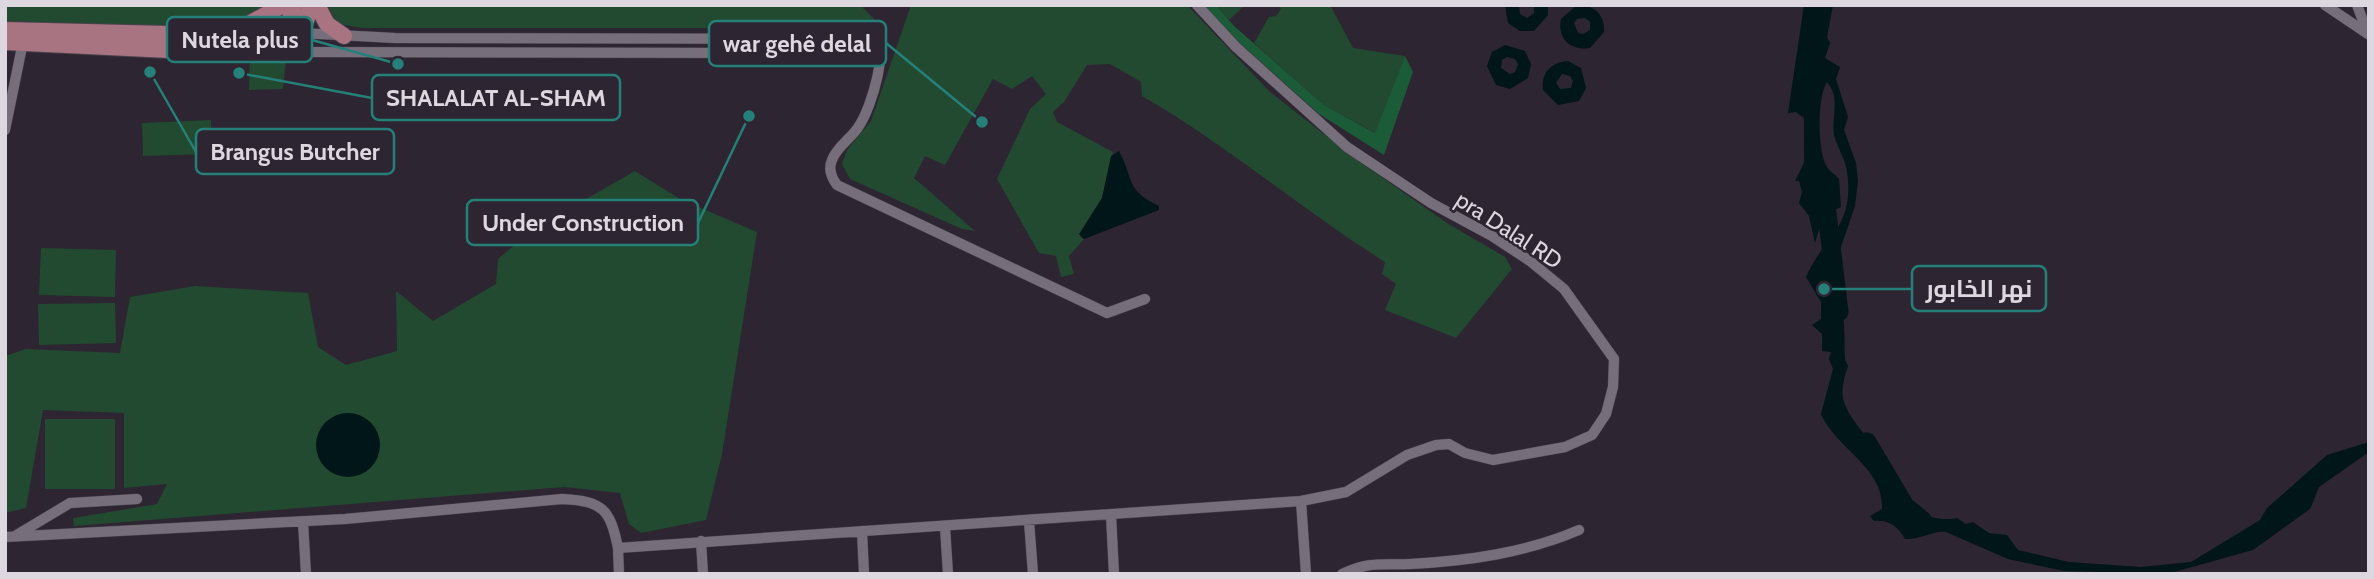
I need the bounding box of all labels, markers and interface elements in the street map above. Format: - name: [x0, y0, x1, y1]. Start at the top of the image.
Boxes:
- callout: Nutela plus: [167, 17, 312, 62]
- callout: war gehê delal: [709, 21, 886, 66]
- text: Nutela plus: [181, 25, 299, 54]
- text: war gehê delal: [723, 29, 871, 58]
- callout: SHALALAT AL-SHAM: [372, 75, 620, 120]
- text: SHALALAT AL-SHAM: [386, 83, 606, 112]
- callout: Brangus Butcher: [196, 129, 394, 174]
- text: Brangus Butcher: [210, 137, 380, 166]
- street label: pra Dalal RD: [1450, 185, 1568, 275]
- callout: Under Construction: [467, 200, 698, 245]
- text: Under Construction: [482, 208, 684, 237]
- callout: نهر الخابور: [1912, 266, 2046, 311]
- text: نهر الخابور: [1925, 274, 2032, 303]

